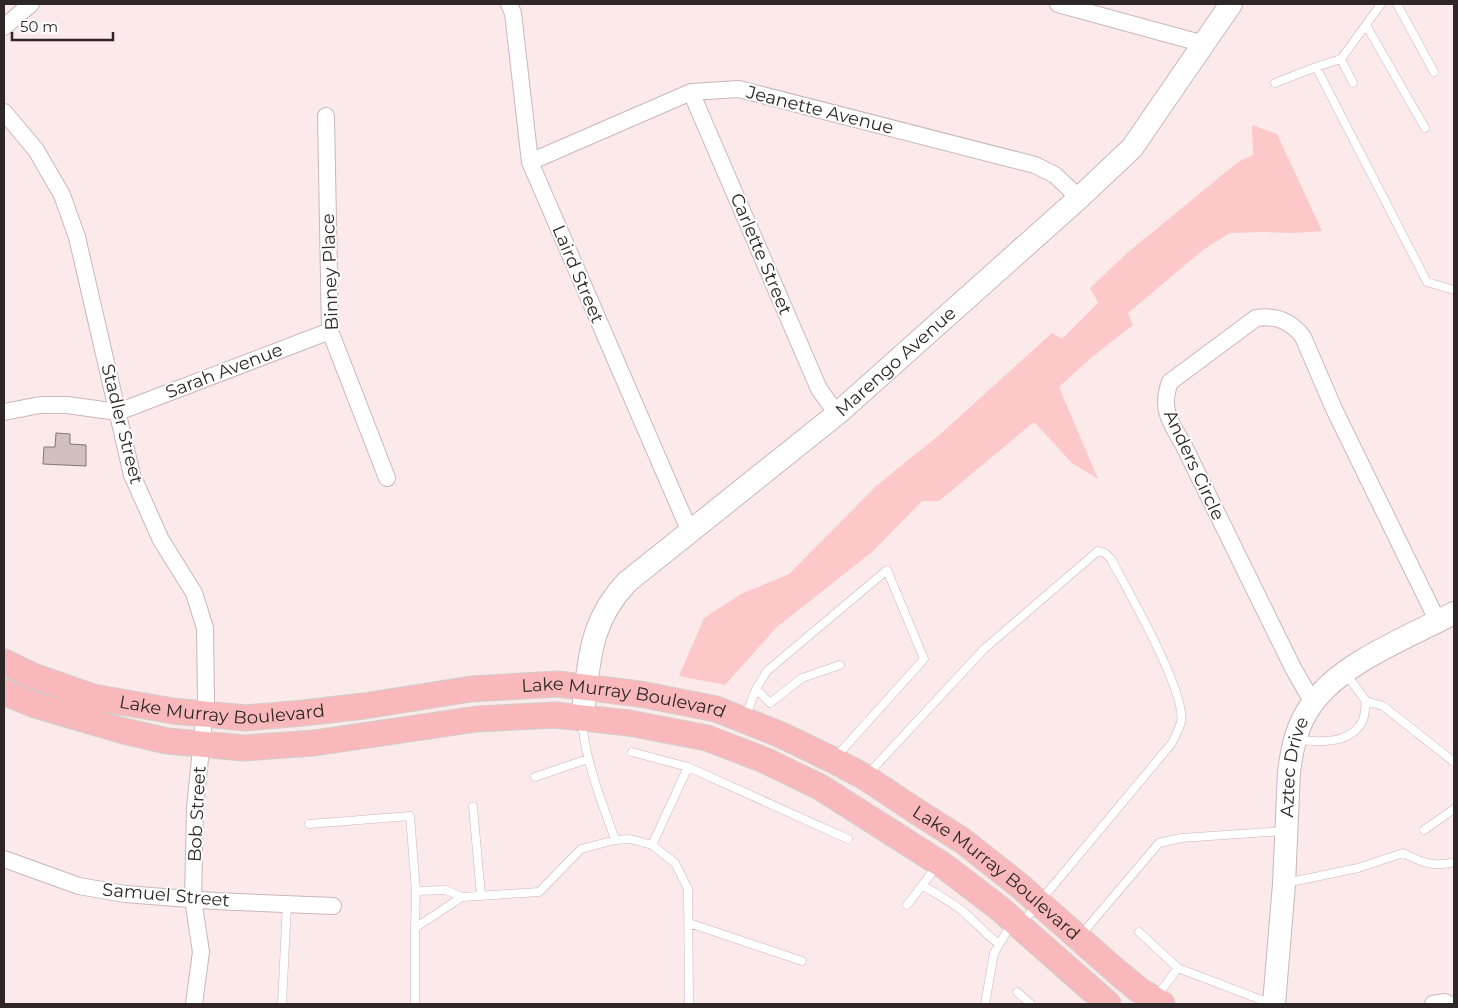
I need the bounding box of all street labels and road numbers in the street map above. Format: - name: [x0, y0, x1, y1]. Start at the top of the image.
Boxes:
- street label: Jeanette Avenue: [743, 81, 896, 139]
- street label: Carlette Street: [725, 190, 797, 318]
- street label: Binney Place: [317, 213, 343, 331]
- street label: Laird Street: [547, 222, 609, 326]
- street label: Marengo Avenue: [831, 302, 961, 421]
- street label: Sarah Avenue: [162, 339, 286, 403]
- street label: Stadler Street: [96, 362, 148, 486]
- street label: Anders Circle: [1159, 406, 1229, 524]
- street label: Lake Murray Boulevard: [521, 672, 729, 723]
- street label: Lake Murray Boulevard: [118, 691, 326, 729]
- street label: Aztec Drive: [1276, 713, 1313, 818]
- street label: Bob Street: [183, 765, 211, 863]
- street label: Lake Murray Boulevard: [908, 801, 1084, 945]
- street label: Samuel Street: [101, 878, 231, 912]

